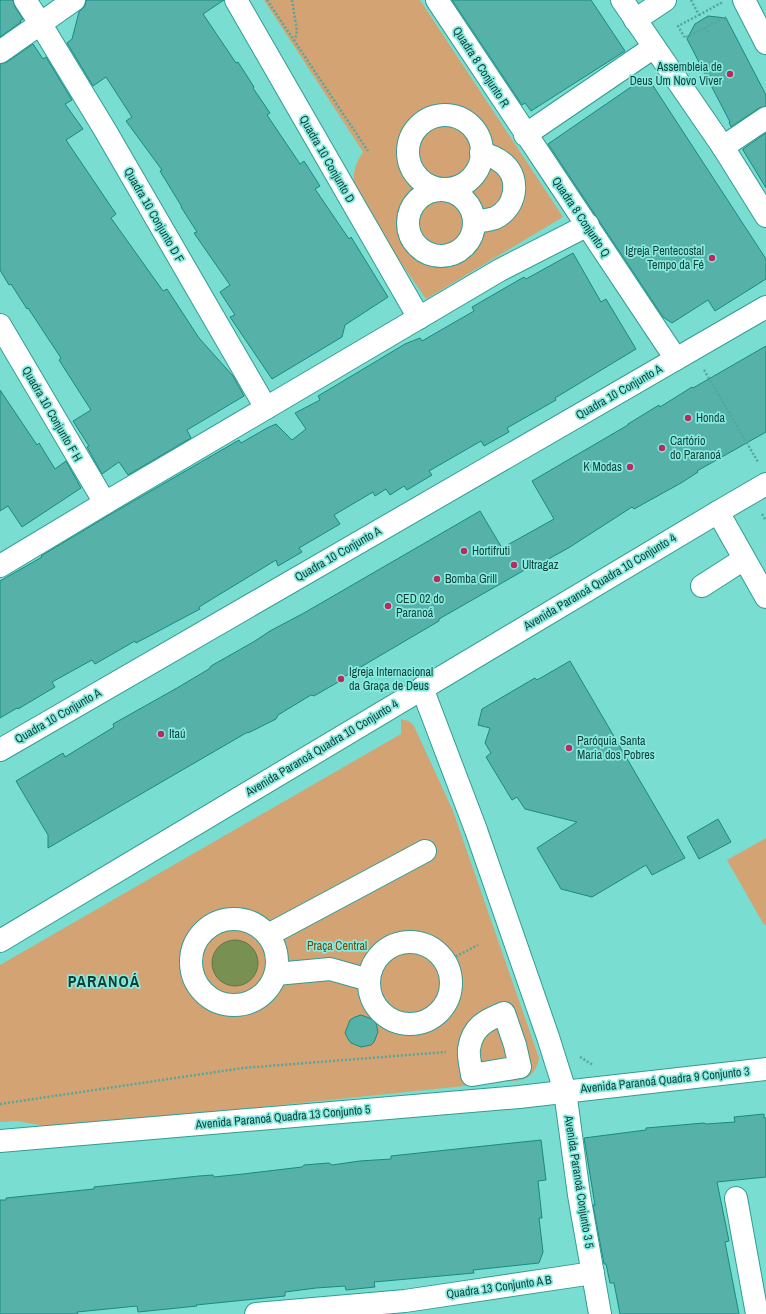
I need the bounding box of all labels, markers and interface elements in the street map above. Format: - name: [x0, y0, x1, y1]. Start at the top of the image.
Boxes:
- street label: Quadra 8 Conjunto R: [449, 24, 513, 110]
- place label: Assembleia de Deus Um Novo Viver: [630, 59, 723, 89]
- marker: Assembleia de Deus Um Novo Viver: [725, 69, 735, 79]
- street label: Quadra 10 Conjunto D: [295, 112, 359, 206]
- street label: Quadra 10 Conjunto D F: [120, 165, 188, 265]
- street label: Quadra 8 Conjunto Q: [548, 174, 614, 261]
- place label: Igreja Pentecostal Tempo da Fé: [625, 243, 704, 273]
- marker: Igreja Pentecostal Tempo da Fé: [707, 253, 717, 263]
- street label: Quadra 10 Conjunto A: [573, 361, 666, 423]
- street label: Quadra 10 Conjunto F H: [18, 364, 86, 464]
- place label: Honda: [696, 410, 726, 426]
- marker: Honda: [683, 413, 693, 423]
- place label: Cartório do Paranoá: [670, 433, 721, 463]
- marker: Cartório do Paranoá: [657, 443, 667, 453]
- place label: K Modas: [583, 459, 622, 475]
- marker: K Modas: [625, 462, 635, 472]
- street label: Quadra 10 Conjunto A: [292, 523, 385, 585]
- street label: Avenida Paranoá Quadra 10 Conjunto 4: [520, 530, 680, 635]
- place label: Hortifruti: [472, 543, 510, 559]
- marker: Hortifruti: [459, 546, 469, 556]
- place label: Ultragaz: [522, 557, 559, 573]
- marker: Ultragaz: [509, 560, 519, 570]
- place label: Bomba Grill: [445, 571, 497, 587]
- marker: Bomba Grill: [432, 574, 442, 584]
- place label: CED 02 do Paranoá: [396, 591, 444, 621]
- marker: CED 02 do Paranoá: [383, 601, 393, 611]
- place label: Igreja Internacional da Graça de Deus: [349, 664, 433, 694]
- marker: Igreja Internacional da Graça de Deus: [336, 674, 346, 684]
- street label: Quadra 10 Conjunto A: [12, 685, 105, 747]
- street label: Avenida Paranoá Quadra 10 Conjunto 4: [242, 696, 402, 801]
- place label: Itaú: [169, 726, 185, 742]
- marker: Itaú: [156, 729, 166, 739]
- place label: Paróquia Santa Maria dos Pobres: [577, 733, 655, 763]
- marker: Paróquia Santa Maria dos Pobres: [564, 743, 574, 753]
- park label: Praça Central: [307, 938, 367, 954]
- district label: PARANOÁ: [68, 970, 140, 992]
- street label: Avenida Paranoá Quadra 9 Conjunto 3: [579, 1063, 750, 1097]
- street label: Avenida Paranoá Quadra 13 Conjunto 5: [194, 1101, 372, 1133]
- street label: Avenida Paranoá Conjunto 3 5: [560, 1113, 597, 1250]
- street label: Quadra 13 Conjunto A B: [445, 1272, 553, 1302]

